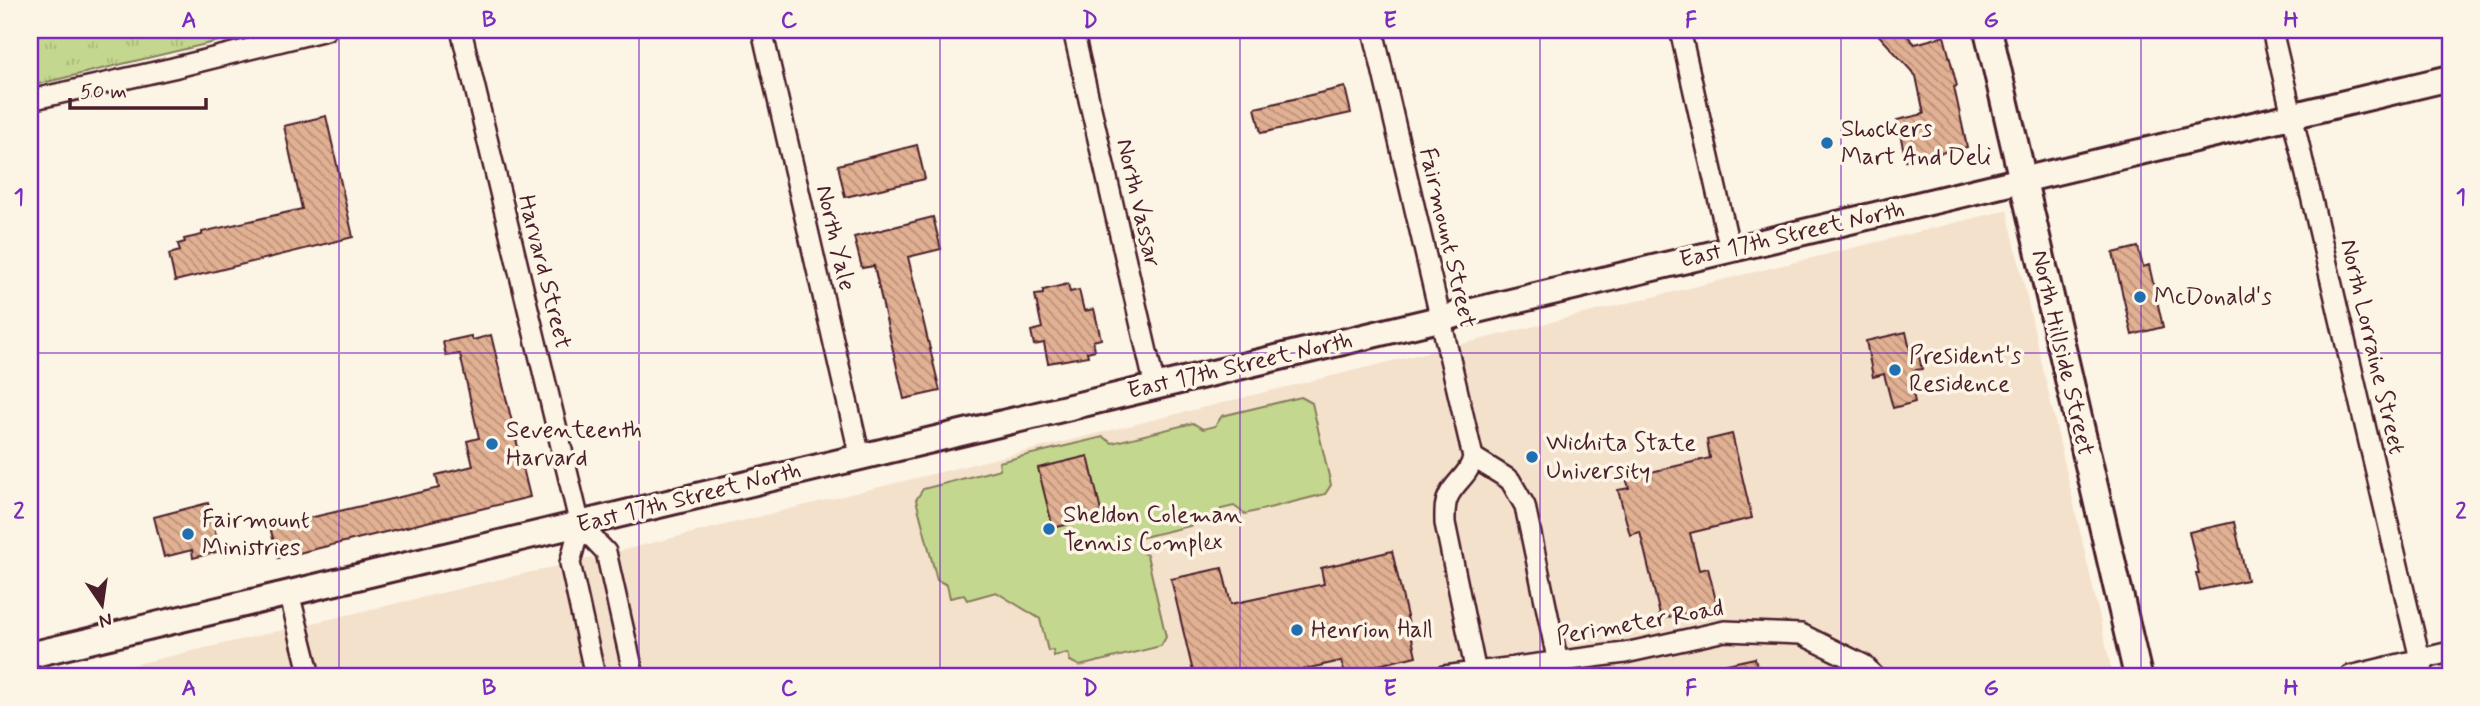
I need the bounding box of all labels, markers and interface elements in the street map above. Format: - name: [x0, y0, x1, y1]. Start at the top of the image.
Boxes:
- text: A: [181, 6, 197, 36]
- text: B: [482, 6, 497, 36]
- text: C: [781, 6, 798, 36]
- text: D: [1082, 6, 1098, 36]
- text: E: [1383, 6, 1397, 36]
- text: F: [1685, 6, 1697, 36]
- text: G: [1983, 6, 1999, 36]
- text: H: [2283, 6, 2299, 36]
- scale bar: [70, 66, 206, 110]
- text: 50 m: [80, 78, 127, 106]
- place label: Shockers Mart And Deli: [1841, 114, 1991, 173]
- marker: Shockers Mart And Deli: [1819, 135, 1835, 151]
- street label: North Vassar: [1108, 136, 1168, 270]
- street label: Fairmount Street: [1411, 145, 1483, 331]
- street label: North Yale: [808, 182, 862, 294]
- text: 1: [14, 183, 24, 213]
- text: 1: [2456, 183, 2466, 213]
- street label: Harvard Street: [510, 192, 578, 352]
- street label: East 17th Street North: [1676, 194, 1908, 276]
- street label: North Lorraine Street: [2332, 236, 2412, 458]
- street label: North Hillside Street: [2023, 247, 2101, 459]
- place label: McDonald's: [2154, 282, 2272, 313]
- marker: McDonald's: [2132, 289, 2148, 305]
- street label: East 17th Street North: [1124, 325, 1356, 407]
- place label: President's Residence: [1909, 341, 2022, 400]
- marker: President's Residence: [1887, 362, 1903, 378]
- place label: Seventeenth Harvard: [506, 415, 642, 474]
- place label: Wichita State University: [1546, 428, 1696, 487]
- marker: Seventeenth Harvard: [484, 436, 500, 452]
- marker: Wichita State University: [1524, 449, 1540, 465]
- street label: East 17th Street North: [574, 455, 804, 541]
- text: 2: [13, 497, 25, 527]
- text: 2: [2455, 497, 2467, 527]
- place label: Sheldon Coleman Tennis Complex: [1063, 500, 1242, 559]
- place label: Fairmount Ministries: [202, 505, 310, 564]
- marker: Sheldon Coleman Tennis Complex: [1041, 521, 1057, 537]
- marker: Fairmount Ministries: [180, 526, 196, 542]
- north arrow: [66, 570, 136, 640]
- street label: Perimeter Road: [1554, 593, 1726, 653]
- text: N: [97, 606, 114, 634]
- place label: Henrion Hall: [1311, 615, 1433, 646]
- marker: Henrion Hall: [1289, 622, 1305, 638]
- text: A: [181, 674, 197, 704]
- text: B: [482, 674, 497, 704]
- text: C: [781, 674, 798, 704]
- text: D: [1082, 674, 1098, 704]
- text: E: [1383, 674, 1397, 704]
- text: F: [1685, 674, 1697, 704]
- text: G: [1983, 674, 1999, 704]
- text: H: [2283, 674, 2299, 704]

